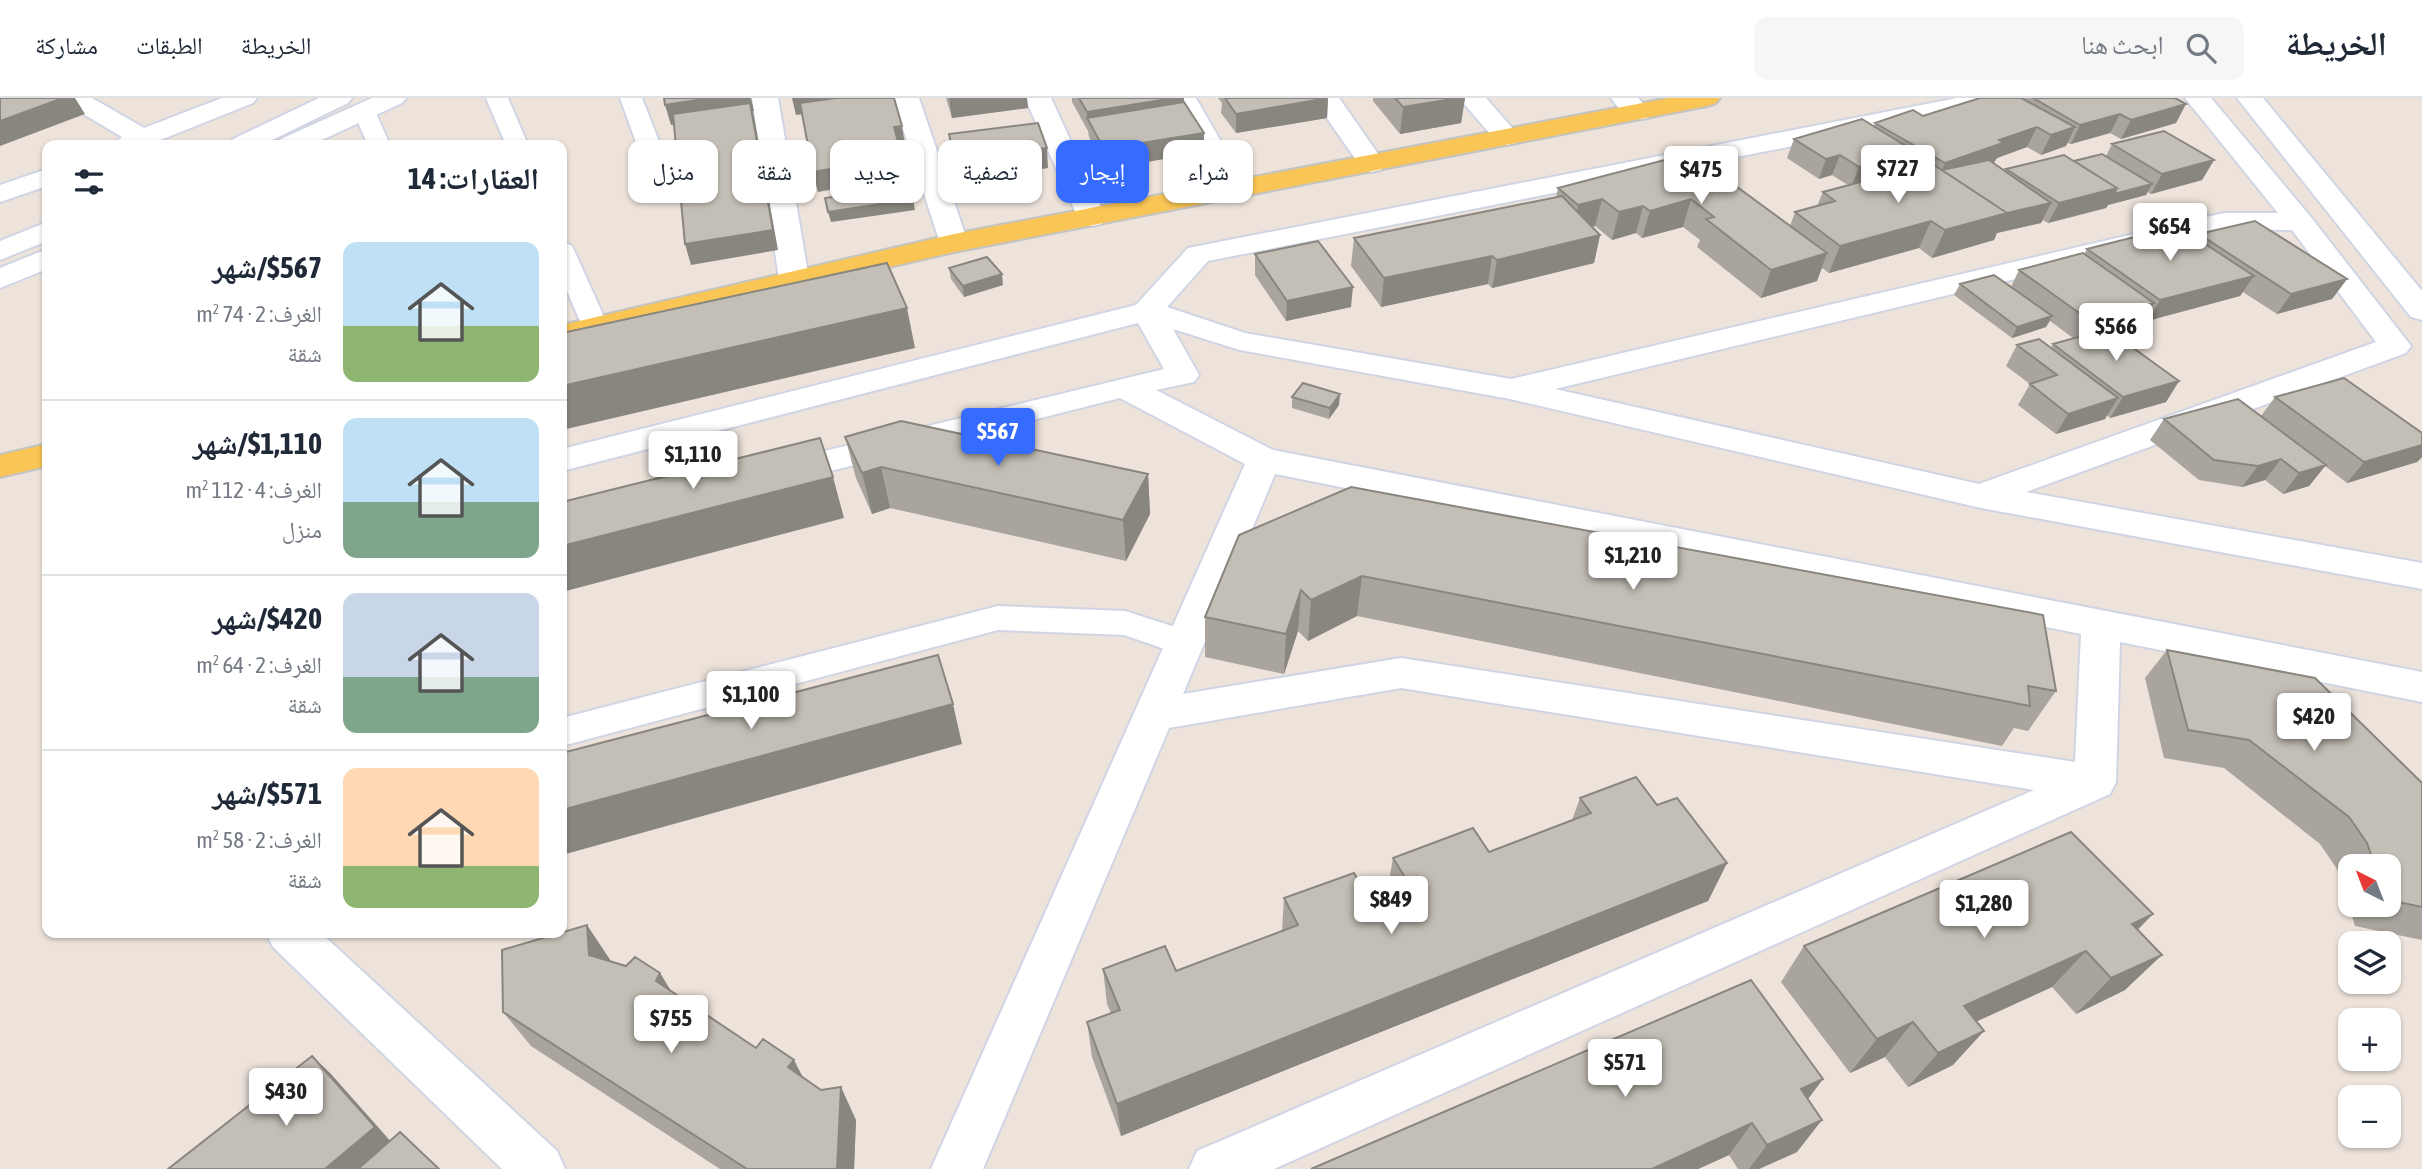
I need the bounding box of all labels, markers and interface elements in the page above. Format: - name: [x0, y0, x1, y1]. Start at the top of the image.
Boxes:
- search box: [1754, 17, 2244, 80]
- text: الخريطة: [2286, 24, 2387, 62]
- icon: search: [2182, 29, 2220, 67]
- text: ابحث هنا: [2081, 30, 2164, 60]
- text: مشاركة: [35, 32, 98, 59]
- text: الطبقات: [136, 32, 203, 59]
- text: الخريطة: [241, 32, 311, 59]
- chip: منزل: [628, 140, 718, 203]
- chip: شقة: [732, 140, 816, 203]
- chip: جديد: [830, 140, 924, 203]
- chip: تصفية: [938, 140, 1042, 203]
- chip: إيجار: [1056, 140, 1149, 203]
- chip: شراء: [1163, 140, 1253, 203]
- pin: $475: [1660, 146, 1742, 206]
- pin: $727: [1857, 146, 1939, 205]
- text: $727: [1877, 155, 1919, 181]
- text: $475: [1680, 156, 1722, 182]
- text: العقارات: 14: [408, 161, 539, 195]
- icon: filters: [70, 163, 108, 201]
- pin: $654: [2129, 204, 2211, 263]
- text: $654: [2149, 213, 2191, 239]
- text: $567/شهر: [212, 250, 322, 284]
- icon: home: [399, 270, 483, 354]
- text: الغرف: 2 · 74 m²: [196, 301, 322, 327]
- pin: $566: [2075, 303, 2157, 363]
- text: $566: [2095, 313, 2137, 339]
- text: شقة: [288, 341, 322, 367]
- pin: $567: [957, 408, 1039, 468]
- text: $567: [977, 418, 1019, 444]
- text: $1,110/شهر: [193, 426, 322, 460]
- pin: $1,110: [636, 432, 750, 491]
- text: $1,110: [665, 441, 722, 467]
- icon: home: [399, 446, 483, 530]
- text: الغرف: 4 · 112 m²: [185, 477, 322, 503]
- text: منزل: [282, 517, 322, 543]
- pin: $1,210: [1576, 532, 1690, 592]
- text: $1,210: [1605, 542, 1662, 568]
- text: $420/شهر: [212, 601, 322, 635]
- icon: home: [399, 621, 483, 705]
- text: الغرف: 2 · 64 m²: [196, 652, 322, 678]
- pin: $1,100: [694, 672, 808, 731]
- text: $1,100: [723, 681, 780, 707]
- text: شقة: [288, 692, 322, 718]
- pin: $420: [2273, 694, 2355, 753]
- text: $420: [2293, 703, 2335, 729]
- text: $571/شهر: [212, 776, 322, 810]
- icon: home: [399, 796, 483, 880]
- text: الغرف: 2 · 58 m²: [196, 827, 322, 853]
- north arrow: [2338, 854, 2401, 917]
- map controls: [2338, 854, 2401, 1148]
- text: شقة: [288, 867, 322, 893]
- pin: $849: [1350, 876, 1432, 936]
- pin: $1,280: [1927, 880, 2041, 940]
- text: $849: [1370, 886, 1412, 912]
- text: $1,280: [1956, 890, 2013, 916]
- button: layers: [2338, 931, 2401, 994]
- pin: $755: [630, 996, 712, 1055]
- text: $755: [650, 1005, 692, 1031]
- button: +: [2338, 1008, 2401, 1071]
- pin: $571: [1584, 1040, 1666, 1099]
- text: $571: [1604, 1049, 1646, 1075]
- pin: $430: [245, 1068, 327, 1128]
- text: $430: [265, 1078, 307, 1104]
- button: −: [2338, 1085, 2401, 1148]

